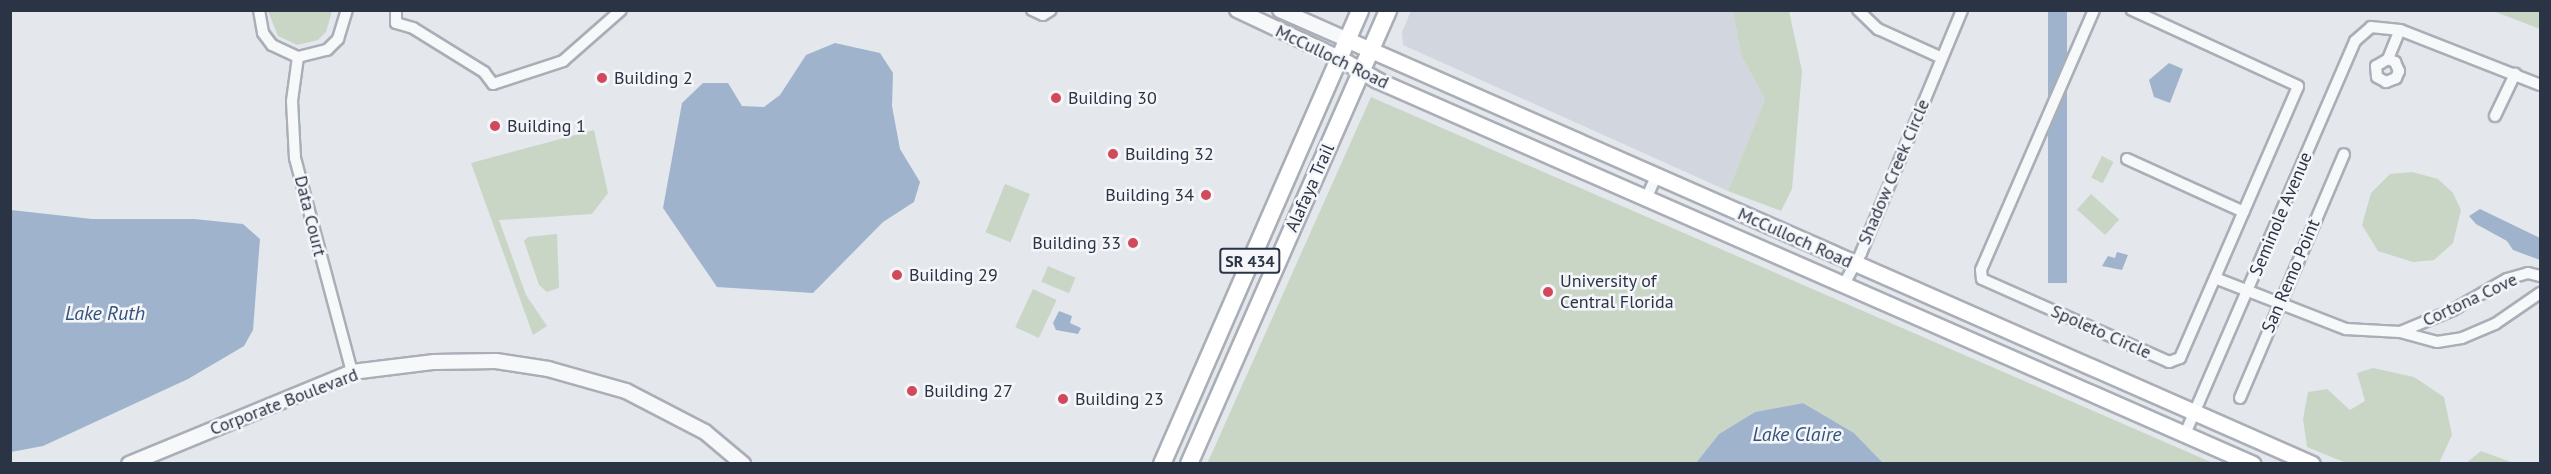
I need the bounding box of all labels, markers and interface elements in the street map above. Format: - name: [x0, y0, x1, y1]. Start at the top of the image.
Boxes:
- street label: McCulloch Road: [1272, 20, 1392, 94]
- place label: Building 2: [614, 67, 693, 89]
- marker: Building 2: [595, 71, 609, 85]
- place label: Building 30: [1068, 87, 1157, 109]
- marker: Building 30: [1049, 91, 1063, 105]
- street label: Shadow Creek Circle: [1853, 96, 1935, 248]
- place label: Building 1: [507, 115, 586, 137]
- marker: Building 1: [488, 119, 502, 133]
- street label: Alafaya Trail: [1281, 140, 1339, 236]
- place label: Building 32: [1125, 143, 1214, 165]
- marker: Building 32: [1106, 147, 1120, 161]
- street label: Seminole Avenue: [2245, 149, 2317, 279]
- street label: Data Court: [290, 173, 330, 259]
- place label: Building 34: [1105, 184, 1194, 206]
- marker: Building 34: [1199, 188, 1213, 202]
- street label: McCulloch Road: [1734, 203, 1856, 273]
- street label: San Remo Point: [2257, 216, 2325, 336]
- place label: Building 33: [1032, 232, 1121, 254]
- marker: Building 33: [1126, 236, 1140, 250]
- road number: SR 434: [1218, 248, 1282, 274]
- place label: Building 29: [909, 264, 998, 286]
- marker: Building 29: [890, 268, 904, 282]
- street label: Cortona Cove: [2419, 269, 2521, 331]
- place label: University of Central Florida: [1560, 271, 1674, 314]
- marker: University of Central Florida: [1541, 285, 1555, 299]
- street label: Spoleto Circle: [2048, 300, 2154, 364]
- water label: Lake Ruth: [65, 301, 145, 325]
- street label: Corporate Boulevard: [207, 364, 361, 440]
- place label: Building 27: [924, 380, 1013, 402]
- marker: Building 27: [905, 384, 919, 398]
- place label: Building 23: [1075, 388, 1164, 410]
- marker: Building 23: [1056, 392, 1070, 406]
- water label: Lake Claire: [1753, 422, 1841, 446]

